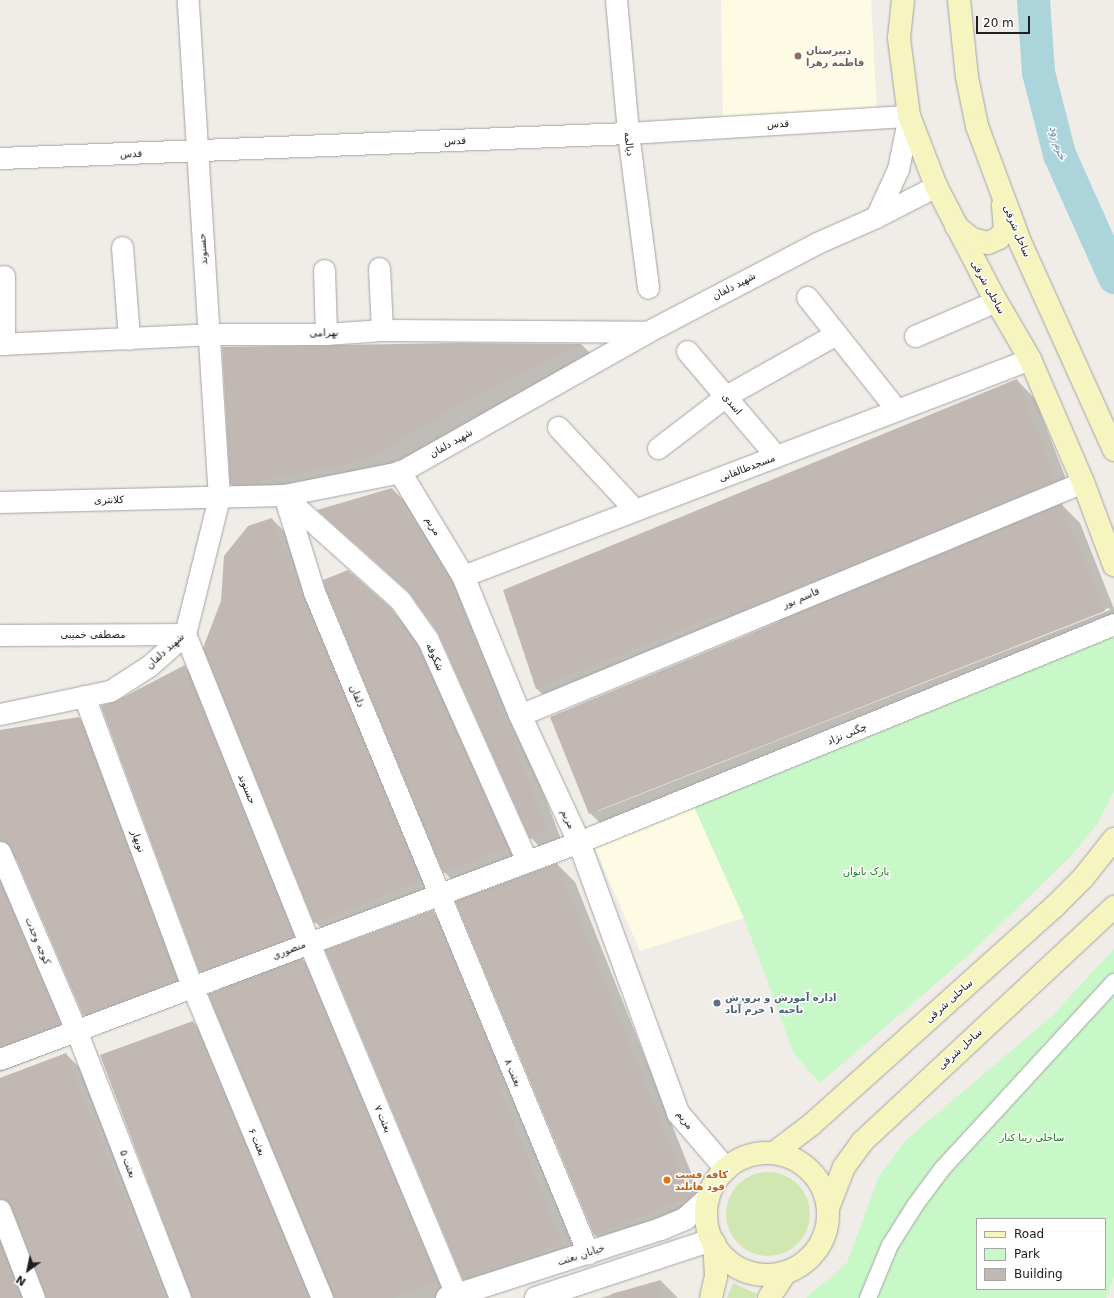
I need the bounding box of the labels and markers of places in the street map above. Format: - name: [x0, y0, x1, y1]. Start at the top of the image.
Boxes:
- place label: دبیرستان فاطمه زهرا: [806, 44, 864, 68]
- marker: دبیرستان فاطمه زهرا: [793, 51, 803, 61]
- place label: اداره آموزش و پرورش ناحیه ۱ خرم آباد: [725, 991, 836, 1014]
- marker: اداره آموزش و پرورش ناحیه ۱ خرم آباد: [712, 998, 722, 1008]
- place label: کافه فست فود هاتلند: [675, 1168, 728, 1192]
- marker: کافه فست فود هاتلند: [662, 1175, 672, 1185]

